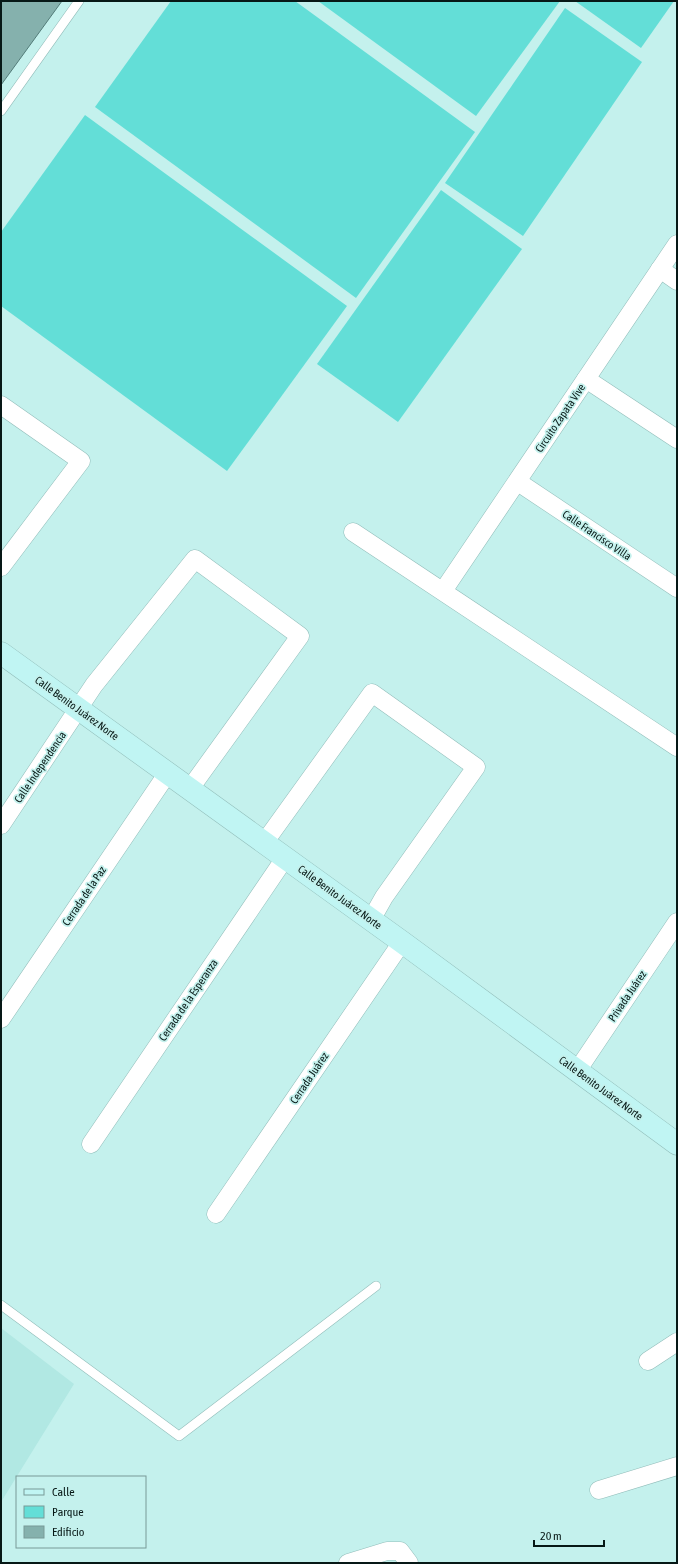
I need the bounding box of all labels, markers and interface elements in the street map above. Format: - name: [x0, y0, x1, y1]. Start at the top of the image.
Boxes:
- street label: Circuito Zapata Vive: [533, 382, 587, 454]
- street label: Calle Francisco Villa: [560, 508, 634, 562]
- street label: Calle Benito Juárez Norte: [33, 674, 121, 742]
- street label: Calle Independencia: [12, 729, 68, 805]
- street label: Calle Benito Juárez Norte: [296, 863, 384, 931]
- street label: Cerrada de la Paz: [60, 864, 108, 928]
- street label: Cerrada de la Esperanza: [156, 957, 220, 1043]
- street label: Privada Juárez: [606, 968, 648, 1024]
- street label: Cerrada Juárez: [287, 1050, 331, 1106]
- street label: Calle Benito Juárez Norte: [557, 1054, 645, 1122]
- legend: [16, 1476, 146, 1548]
- text: Calle: [52, 1485, 75, 1499]
- text: Parque: [52, 1505, 84, 1519]
- scale bar: [534, 1522, 604, 1548]
- text: Edificio: [52, 1525, 85, 1539]
- text: 20 m: [540, 1529, 562, 1543]

